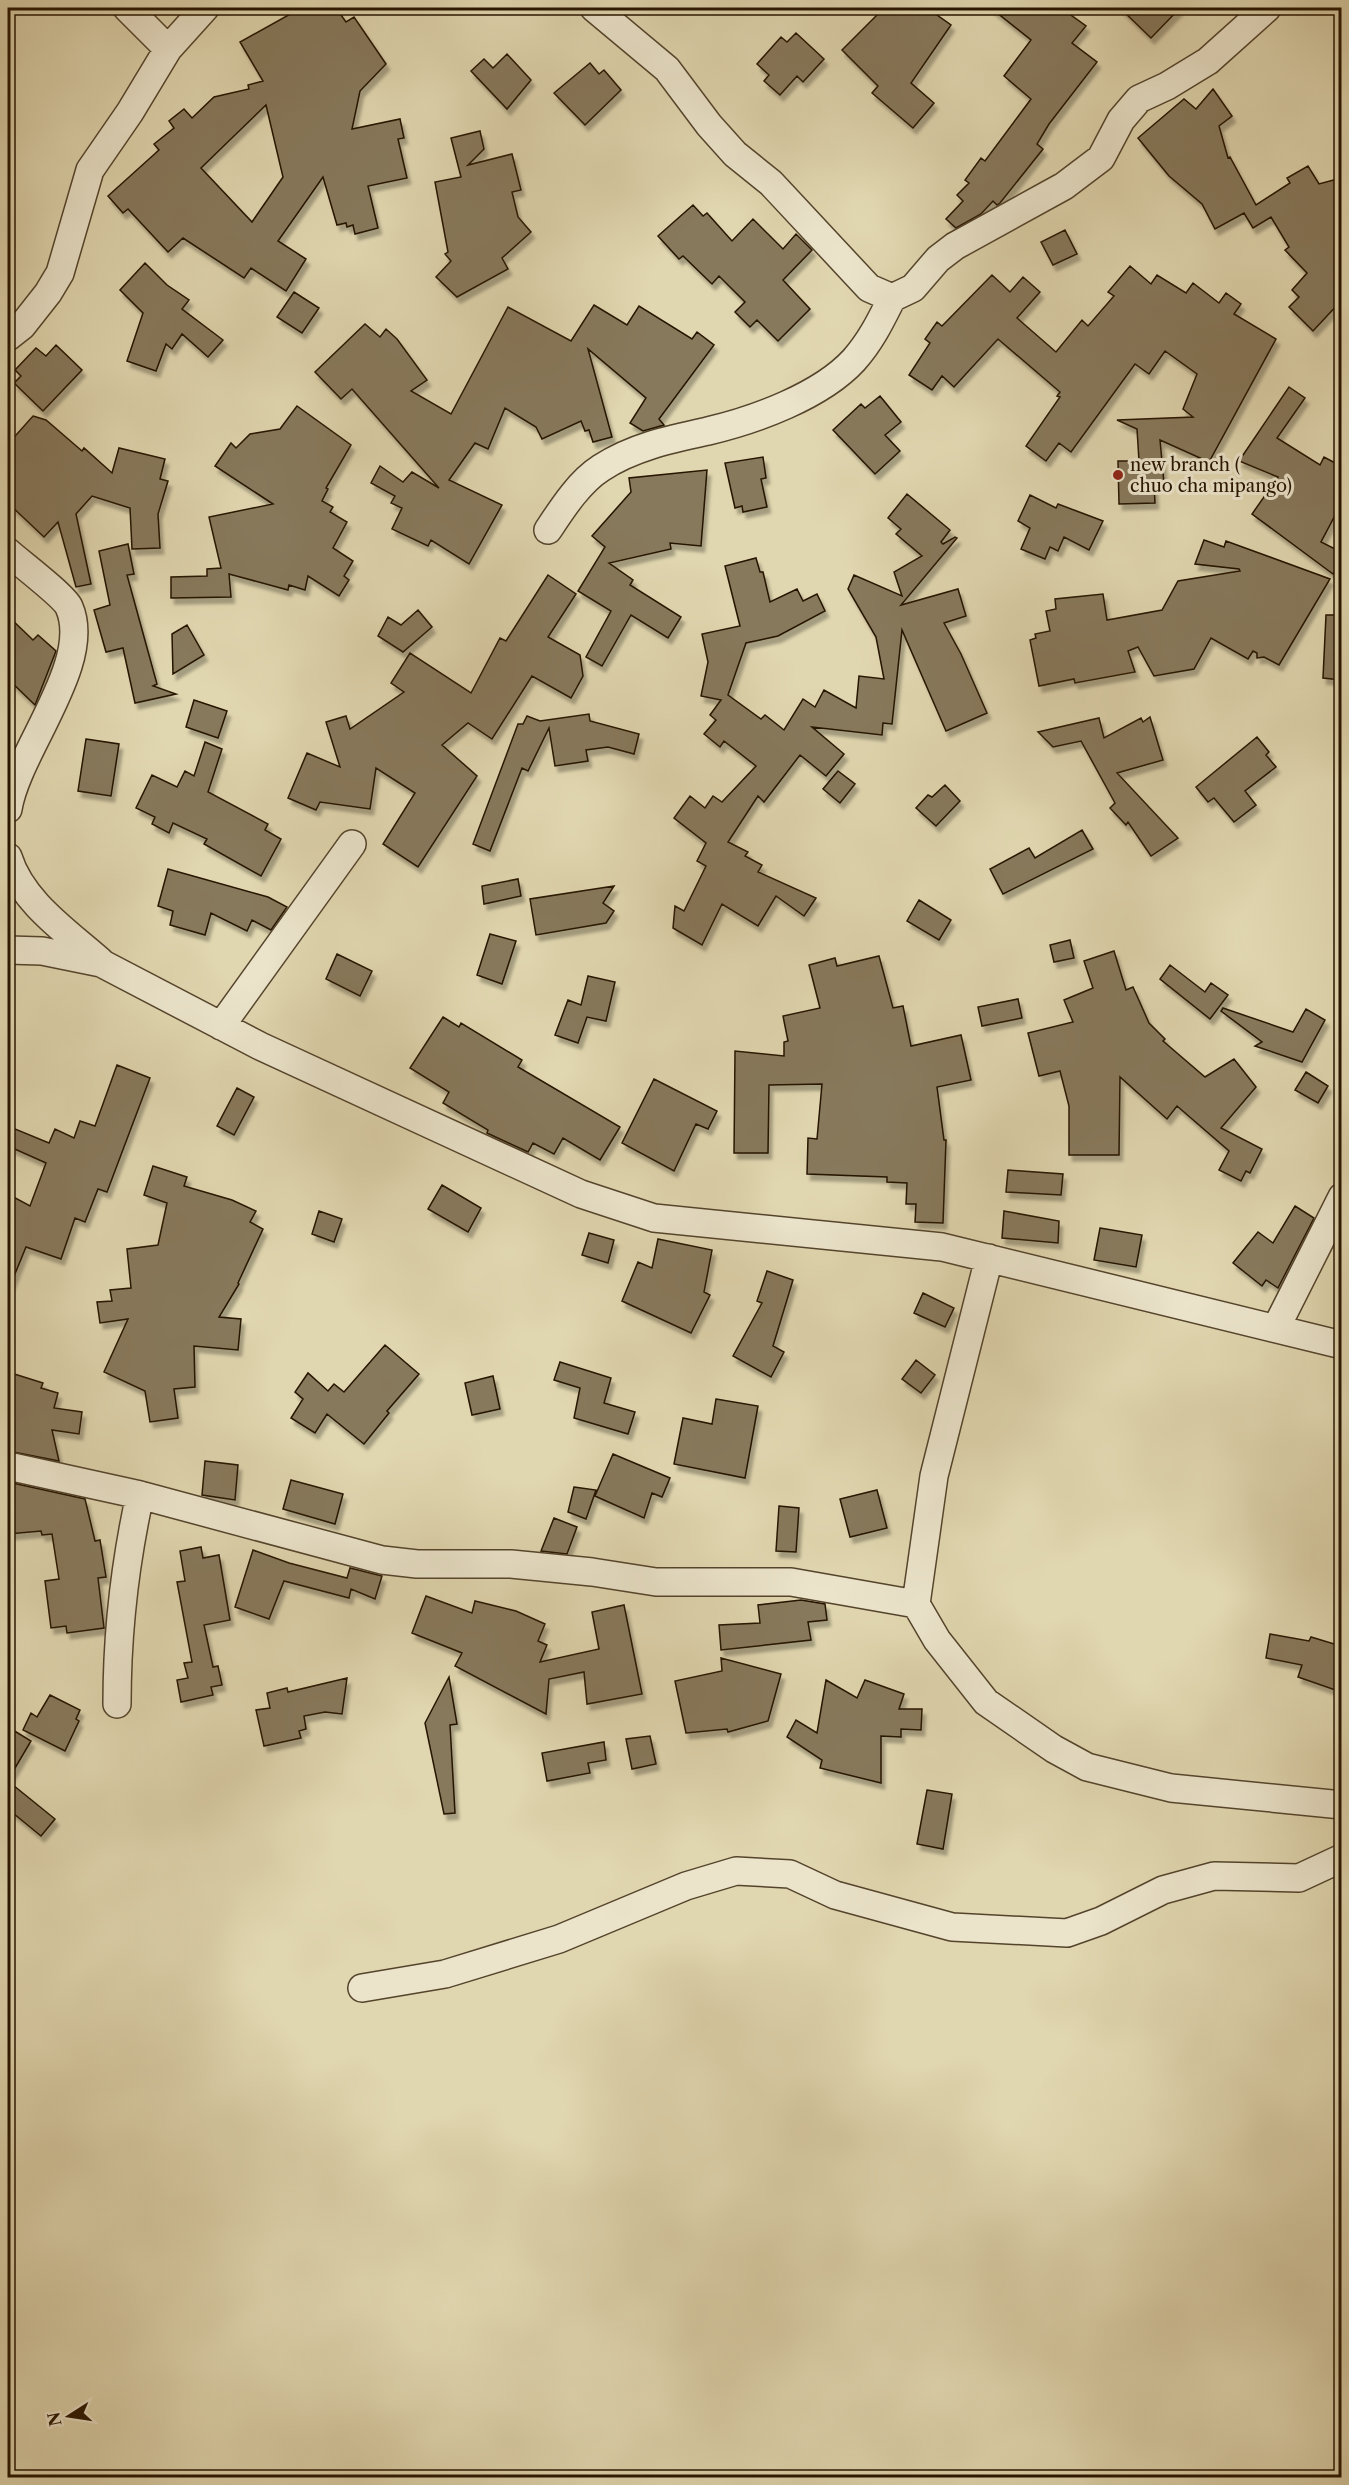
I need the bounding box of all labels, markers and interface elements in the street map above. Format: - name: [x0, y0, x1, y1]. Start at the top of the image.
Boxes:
- place label: new branch ( chuo cha mipango): [1130, 454, 1292, 497]
- marker: new branch ( chuo cha mipango): [1111, 468, 1125, 482]
- north arrow: [39, 2386, 99, 2446]
- text: N: [43, 2410, 66, 2428]

